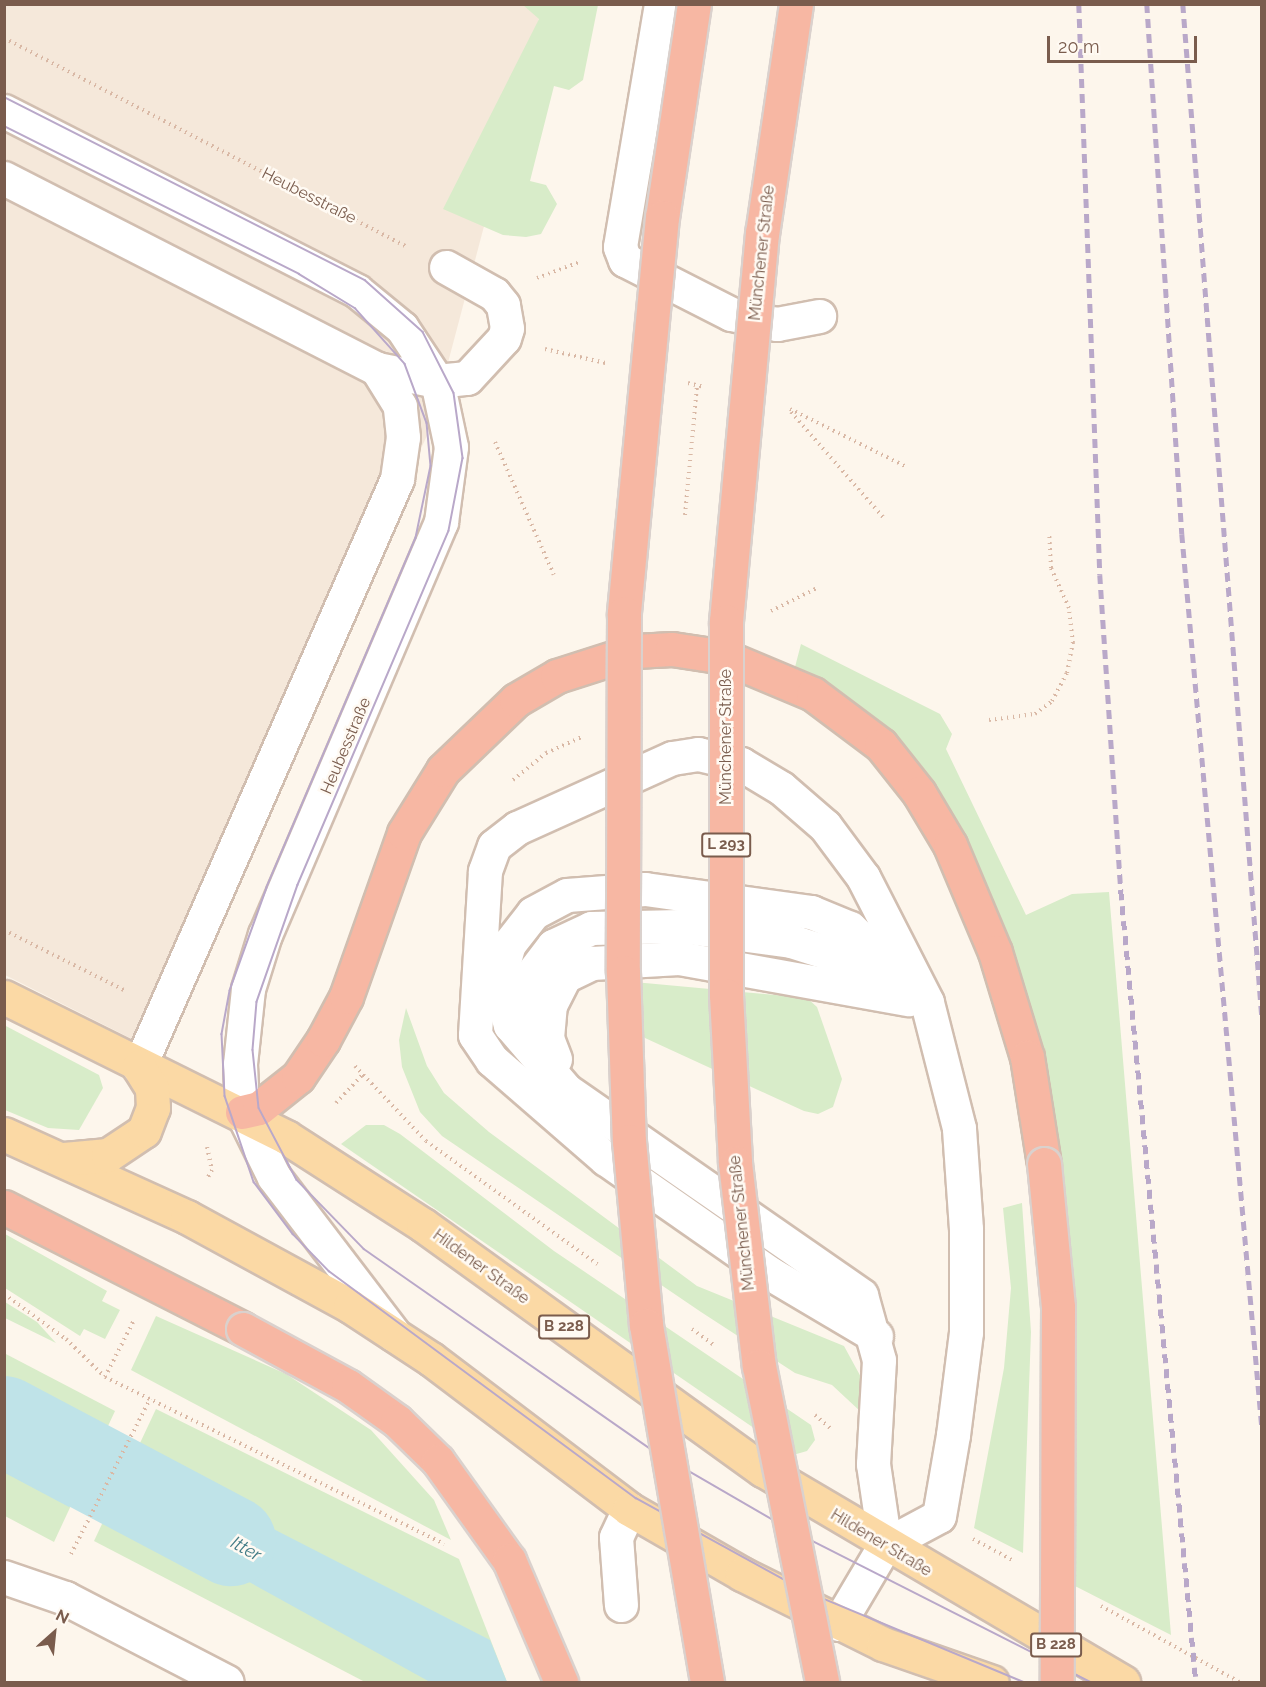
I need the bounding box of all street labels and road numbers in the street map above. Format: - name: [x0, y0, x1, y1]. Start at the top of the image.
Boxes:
- street label: Heubesstraße: [259, 164, 359, 228]
- street label: Münchener Straße: [745, 184, 779, 322]
- street label: Münchener Straße: [716, 669, 736, 805]
- street label: Heubesstraße: [317, 695, 375, 797]
- road number: L 293: [700, 833, 752, 857]
- street label: Münchener Straße: [725, 1154, 759, 1292]
- street label: Hildener Straße: [429, 1225, 533, 1309]
- road number: B 228: [537, 1315, 591, 1339]
- street label: Hildener Straße: [827, 1505, 935, 1581]
- road number: B 228: [1029, 1633, 1083, 1657]

